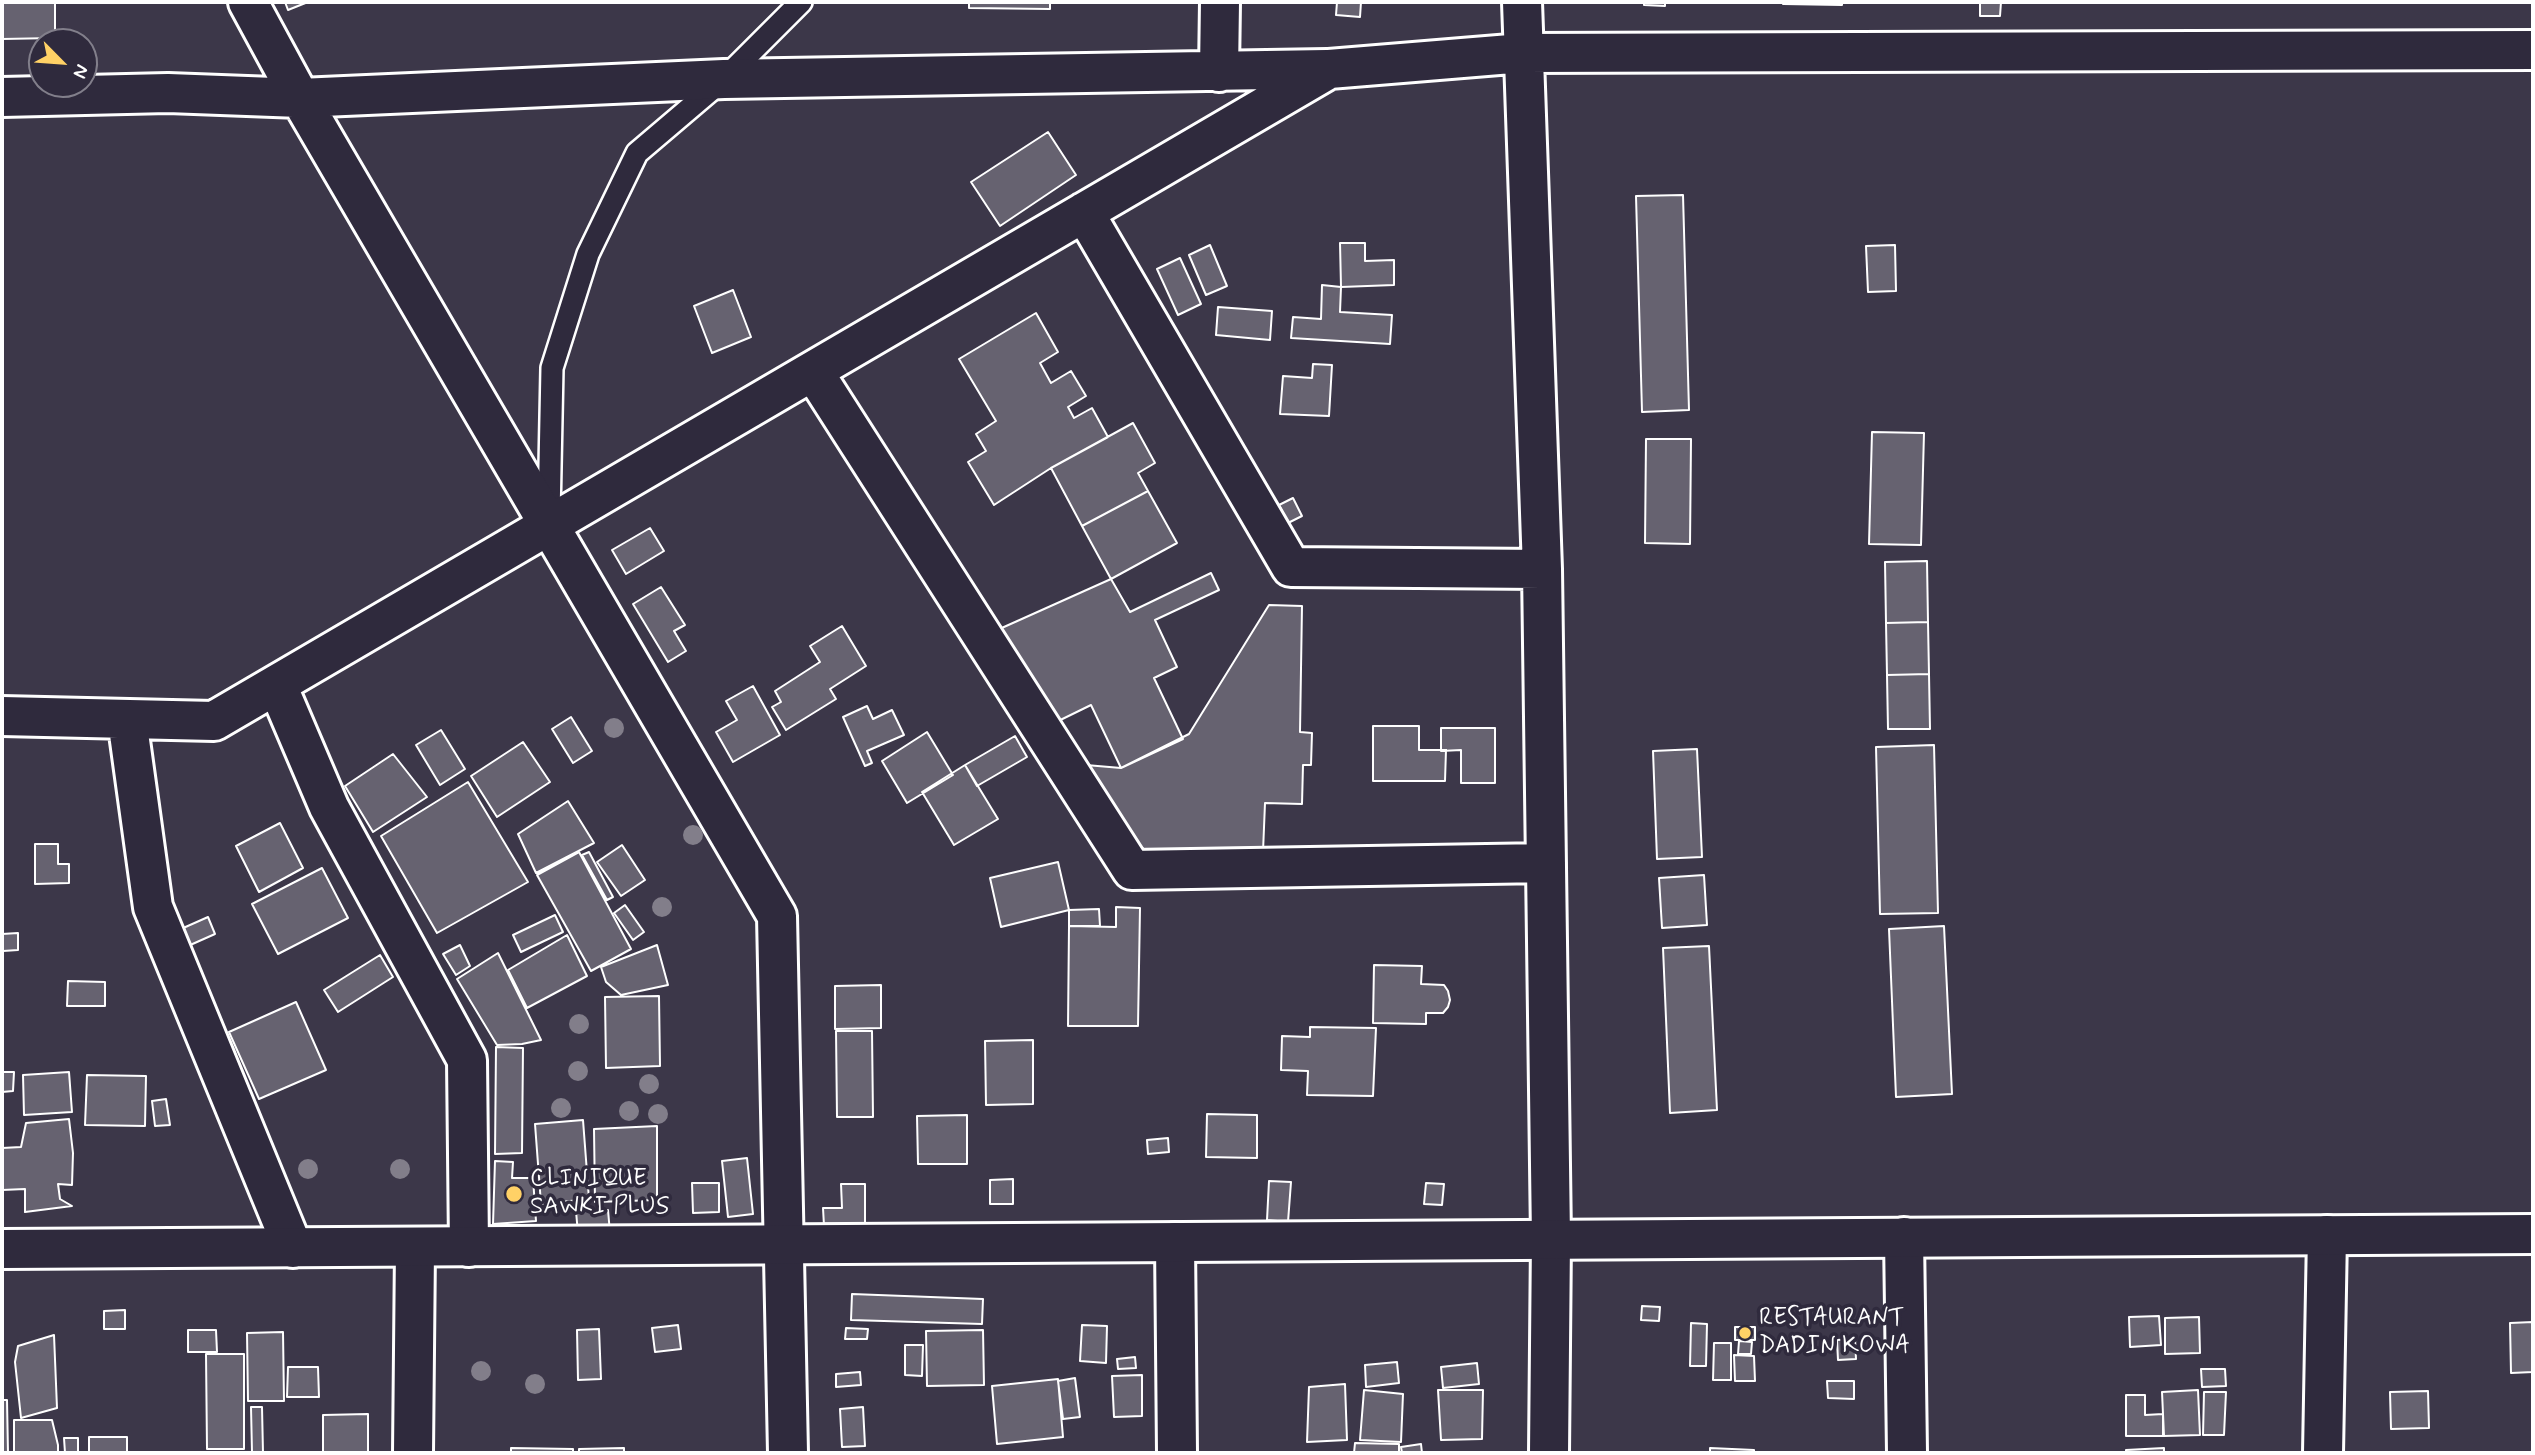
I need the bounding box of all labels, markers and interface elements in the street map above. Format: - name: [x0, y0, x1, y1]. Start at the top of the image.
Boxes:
- north arrow: [28, 28, 98, 98]
- text: N: [67, 60, 95, 82]
- place label: CLINIQUE SAWKI PLUS: [530, 1166, 669, 1222]
- marker: CLINIQUE SAWKI PLUS: [504, 1184, 524, 1204]
- place label: RESTAURANT DADIN KOWA: [1759, 1305, 1910, 1361]
- marker: RESTAURANT DADIN KOWA: [1737, 1325, 1753, 1341]

